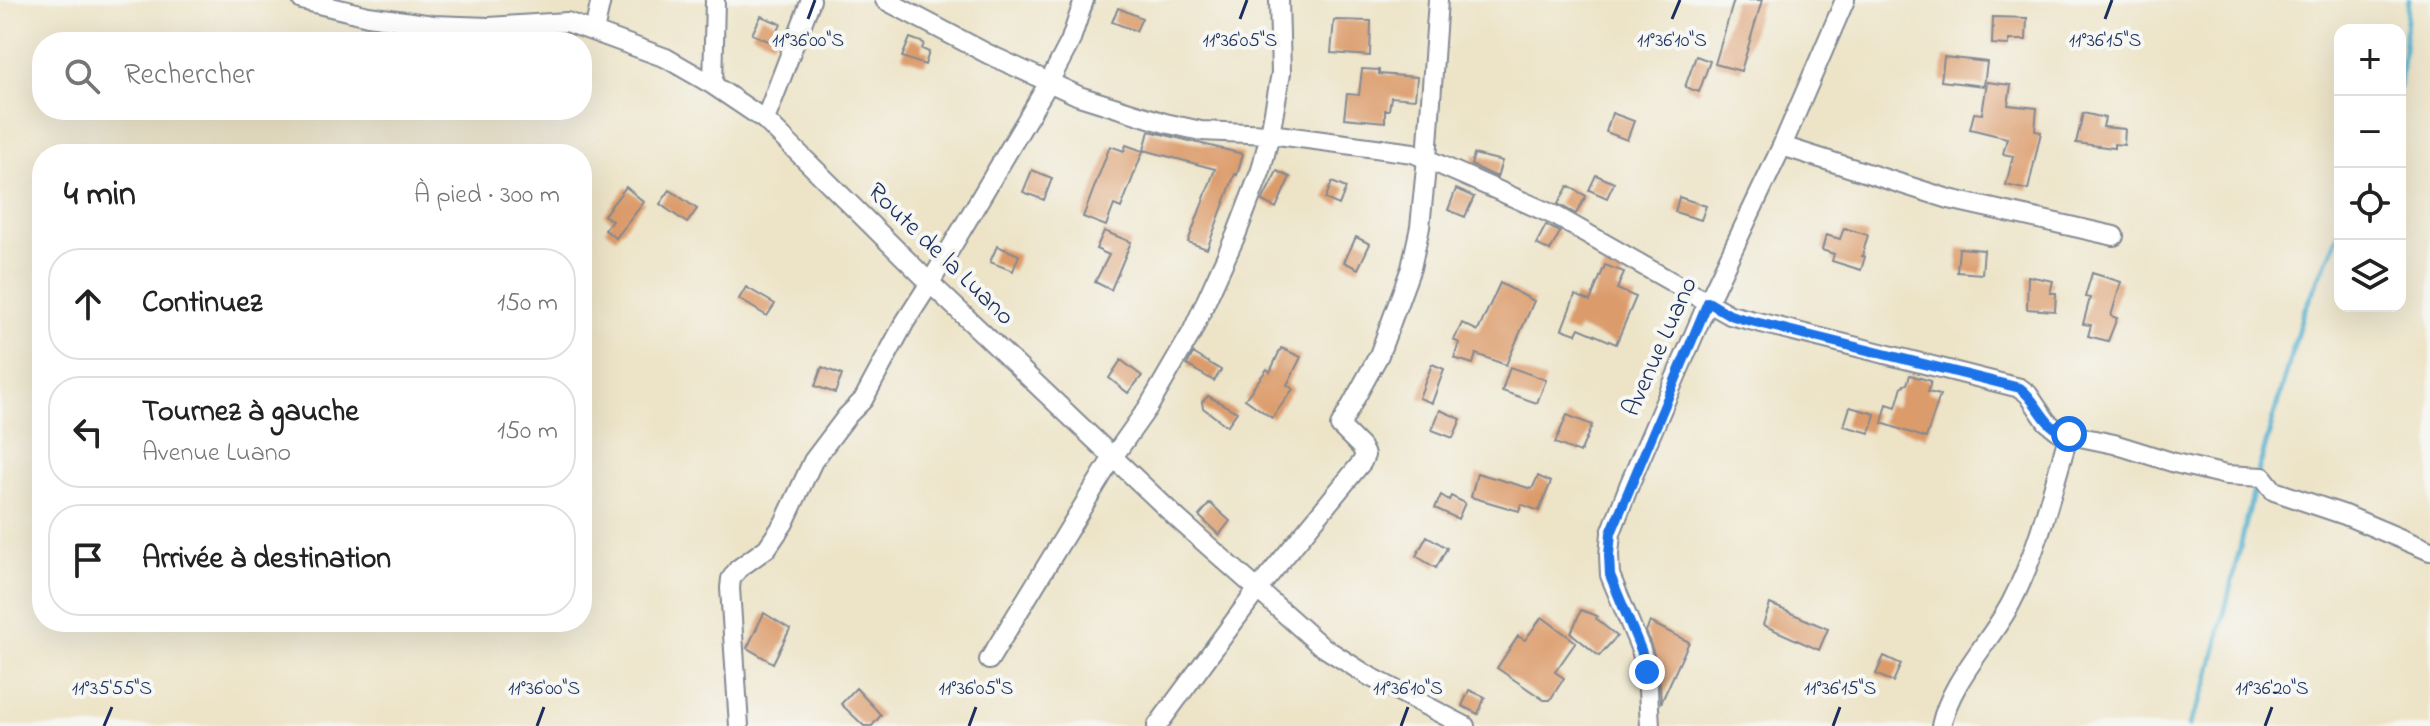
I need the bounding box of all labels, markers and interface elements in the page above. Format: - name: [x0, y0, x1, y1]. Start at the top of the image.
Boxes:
- map controls: [2334, 24, 2406, 312]
- button: +: [2334, 24, 2406, 96]
- text: 11°36'00"S: [772, 27, 844, 56]
- text: 11°36'05"S: [1203, 27, 1278, 56]
- text: 11°36'10"S: [1637, 27, 1707, 56]
- text: 11°36'15"S: [2069, 27, 2141, 56]
- search box: [32, 32, 592, 120]
- icon: search: [60, 54, 104, 98]
- text: Rechercher: [124, 54, 255, 98]
- button: −: [2334, 96, 2406, 168]
- button: locate: [2334, 168, 2406, 240]
- text: 4 min: [64, 171, 136, 221]
- street label: Route de la Luano: [858, 175, 1022, 335]
- text: À pied · 300 m: [414, 177, 560, 215]
- button: layers: [2334, 240, 2406, 312]
- street label: Avenue Luano: [1613, 271, 1709, 423]
- icon: ahead: [66, 282, 110, 326]
- text: Continuez: [142, 282, 262, 326]
- text: 150 m: [497, 285, 558, 323]
- text: Tournez à gauche: [142, 391, 359, 435]
- icon: left: [66, 410, 110, 454]
- text: 150 m: [497, 413, 558, 451]
- route start: [2051, 416, 2087, 452]
- text: Avenue Luano: [142, 435, 291, 473]
- icon: arrive: [66, 538, 110, 582]
- text: Arrivée à destination: [142, 538, 391, 582]
- route end: [1629, 654, 1665, 690]
- text: 11°35'55"S: [72, 675, 152, 704]
- text: 11°36'00"S: [508, 675, 580, 704]
- text: 11°36'05"S: [939, 675, 1014, 704]
- text: 11°36'10"S: [1373, 675, 1443, 704]
- text: 11°36'15"S: [1804, 675, 1876, 704]
- text: 11°36'20"S: [2235, 675, 2309, 704]

